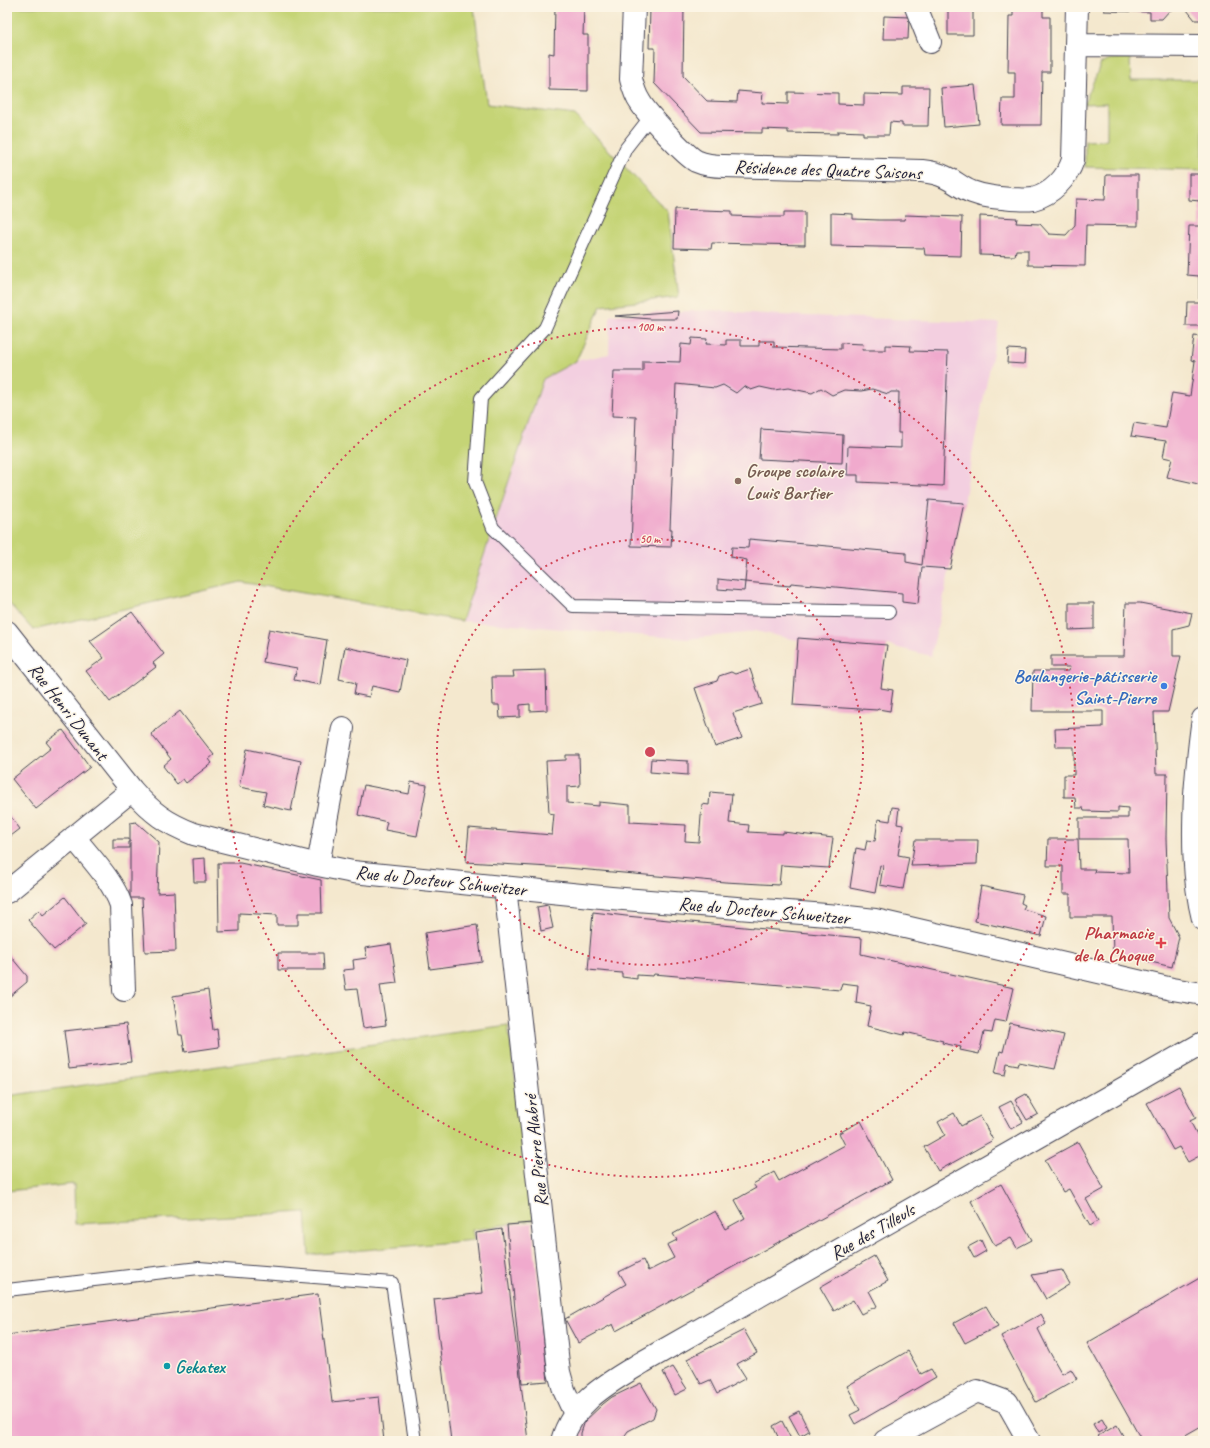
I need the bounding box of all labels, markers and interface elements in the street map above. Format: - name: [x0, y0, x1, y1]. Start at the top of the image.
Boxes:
- street label: Résidence des Quatre Saisons: [734, 155, 924, 185]
- text: 100 m: [637, 319, 664, 335]
- place label: Groupe scolaire Louis Bartier: [746, 459, 844, 505]
- marker: Groupe scolaire Louis Bartier: [733, 476, 743, 486]
- text: 50 m: [640, 531, 661, 547]
- street label: Rue Henri Dunant: [23, 658, 115, 766]
- place label: Boulangerie-pâtisserie Saint-Pierre: [1014, 664, 1158, 710]
- marker: Boulangerie-pâtisserie Saint-Pierre: [1159, 681, 1169, 691]
- centre of rings: [643, 745, 657, 759]
- street label: Rue du Docteur Schweitzer: [354, 860, 530, 902]
- street label: Rue du Docteur Schweitzer: [677, 892, 852, 931]
- place label: Pharmacie de la Choque: [1074, 921, 1155, 967]
- marker: Pharmacie de la Choque: [1156, 938, 1166, 948]
- street label: Rue Pierre Alabré: [518, 1091, 554, 1208]
- street label: Rue des Tilleuls: [826, 1197, 920, 1266]
- place label: Gekatex: [175, 1355, 226, 1379]
- marker: Gekatex: [162, 1361, 172, 1371]

